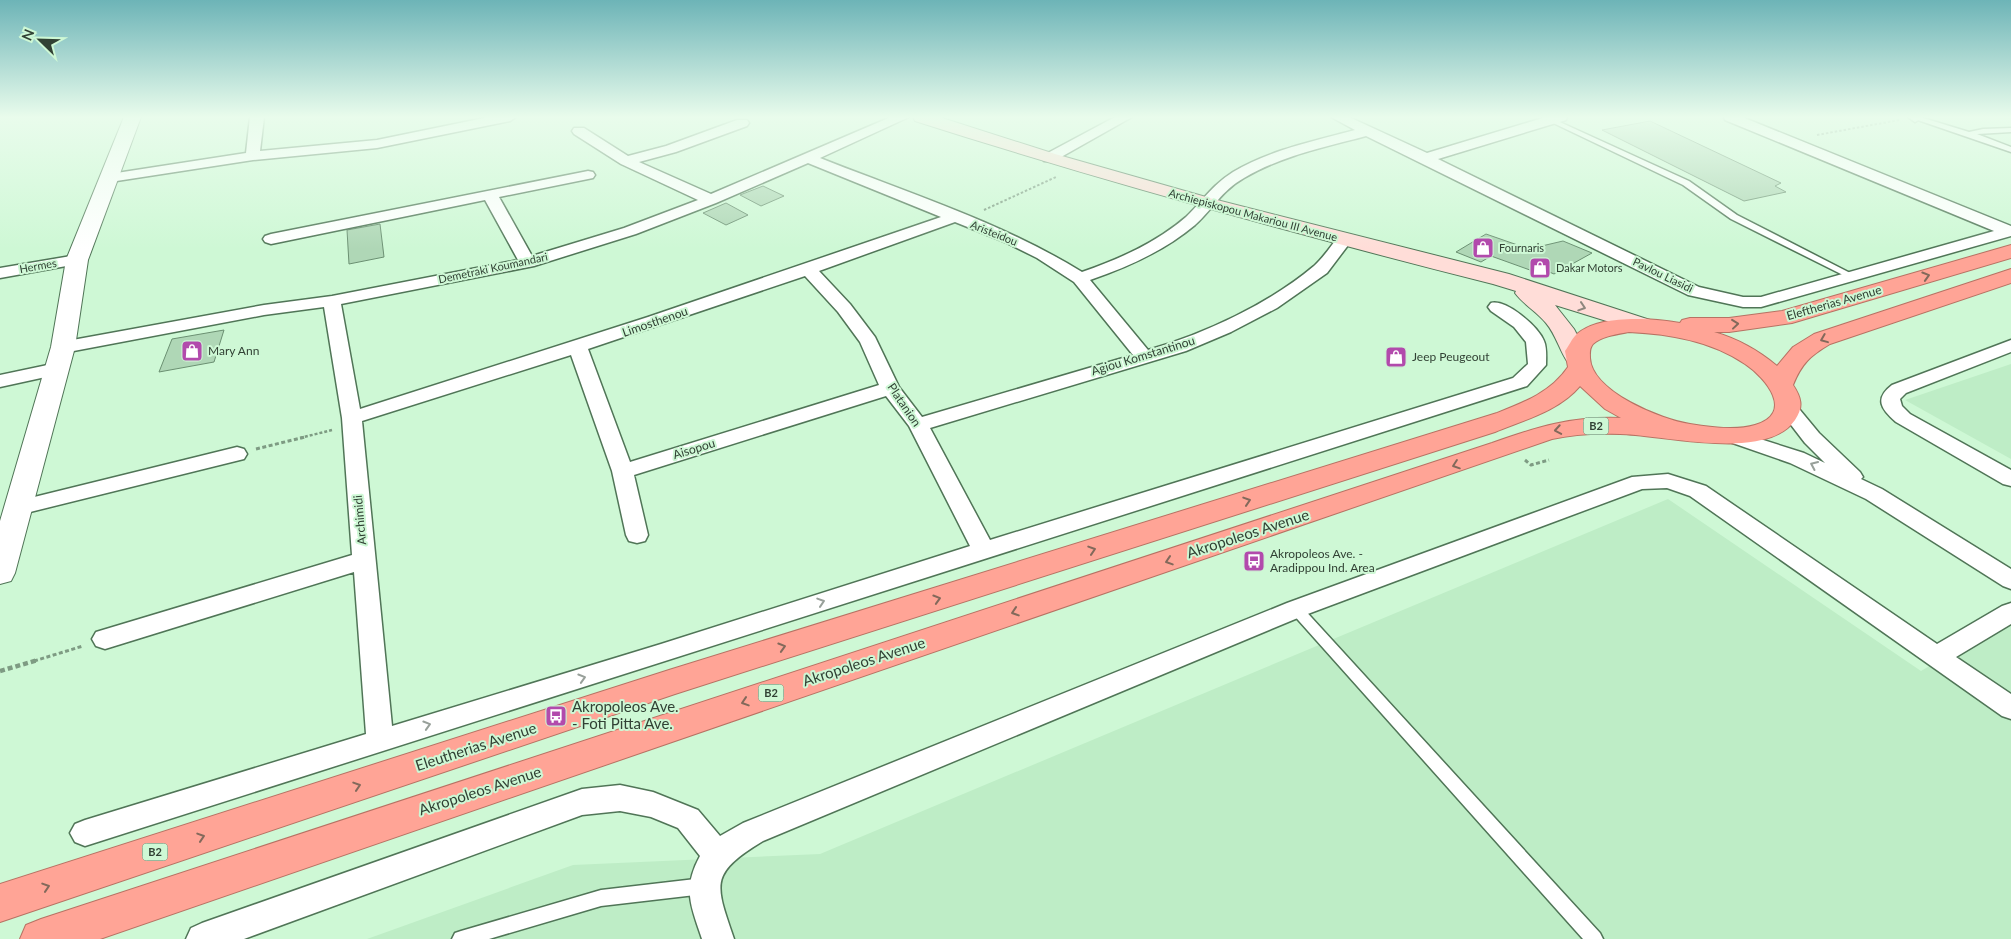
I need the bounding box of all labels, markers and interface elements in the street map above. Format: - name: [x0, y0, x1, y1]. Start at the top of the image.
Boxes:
- north arrow: [15, 15, 65, 65]
- text: N: [18, 26, 38, 43]
- street label: Archiepiskopou Makariou III Avenue: [1167, 186, 1339, 243]
- street label: Aristeidou: [969, 217, 1020, 248]
- shop icon: Fournaris: [1471, 236, 1495, 260]
- place label: Fournaris: [1499, 241, 1544, 254]
- street label: Demetraki Koumandari: [437, 249, 549, 285]
- street label: Pavlou Liasidi: [1631, 254, 1696, 295]
- street label: Hermes: [18, 256, 58, 275]
- shop icon: Dakar Motors: [1528, 256, 1552, 280]
- place label: Dakar Motors: [1556, 261, 1623, 274]
- one-way arrow: [1922, 271, 1930, 281]
- street label: Eleftherias Avenue: [1785, 282, 1883, 323]
- one-way arrow: [1578, 302, 1586, 312]
- street label: Limosthenou: [620, 303, 690, 340]
- one-way arrow: [1731, 319, 1739, 330]
- street label: Agiou Komstantinou: [1089, 333, 1197, 378]
- one-way arrow: [1820, 333, 1829, 343]
- shop icon: Mary Ann: [180, 339, 204, 363]
- place label: Mary Ann: [208, 343, 259, 358]
- shop icon: Jeep Peugeout: [1384, 345, 1408, 369]
- place label: Jeep Peugeout: [1412, 349, 1490, 364]
- street label: Platanion: [884, 380, 924, 429]
- road number: B2: [1584, 418, 1608, 434]
- one-way arrow: [1554, 425, 1563, 435]
- street label: Aisopou: [671, 435, 717, 462]
- one-way arrow: [1452, 459, 1461, 469]
- one-way arrow: [1810, 461, 1819, 472]
- street label: Archimidi: [350, 494, 369, 546]
- one-way arrow: [1243, 497, 1251, 507]
- street label: Akropoleos Avenue: [1184, 505, 1311, 561]
- one-way arrow: [1088, 546, 1096, 556]
- place label: Akropoleos Ave. - Aradippou Ind. Area: [1270, 546, 1375, 575]
- bus stop icon: Akropoleos Ave. - Aradippou Ind. Area: [1242, 549, 1266, 573]
- one-way arrow: [1165, 555, 1174, 565]
- one-way arrow: [933, 595, 941, 605]
- one-way arrow: [816, 598, 824, 608]
- one-way arrow: [1011, 606, 1020, 616]
- street label: Akropoleos Avenue: [800, 633, 927, 689]
- one-way arrow: [777, 643, 786, 653]
- one-way arrow: [578, 673, 586, 683]
- road number: B2: [758, 684, 784, 701]
- place label: Akropoleos Ave. - Foti Pitta Ave.: [572, 697, 679, 732]
- one-way arrow: [741, 697, 749, 707]
- bus stop icon: Akropoleos Ave. - Foti Pitta Ave.: [544, 704, 568, 728]
- street label: Eleutherias Avenue: [413, 718, 539, 774]
- one-way arrow: [422, 721, 431, 731]
- street label: Akropoleos Avenue: [416, 762, 543, 818]
- one-way arrow: [352, 781, 361, 791]
- one-way arrow: [196, 833, 204, 843]
- road number: B2: [142, 844, 168, 860]
- one-way arrow: [42, 883, 50, 893]

